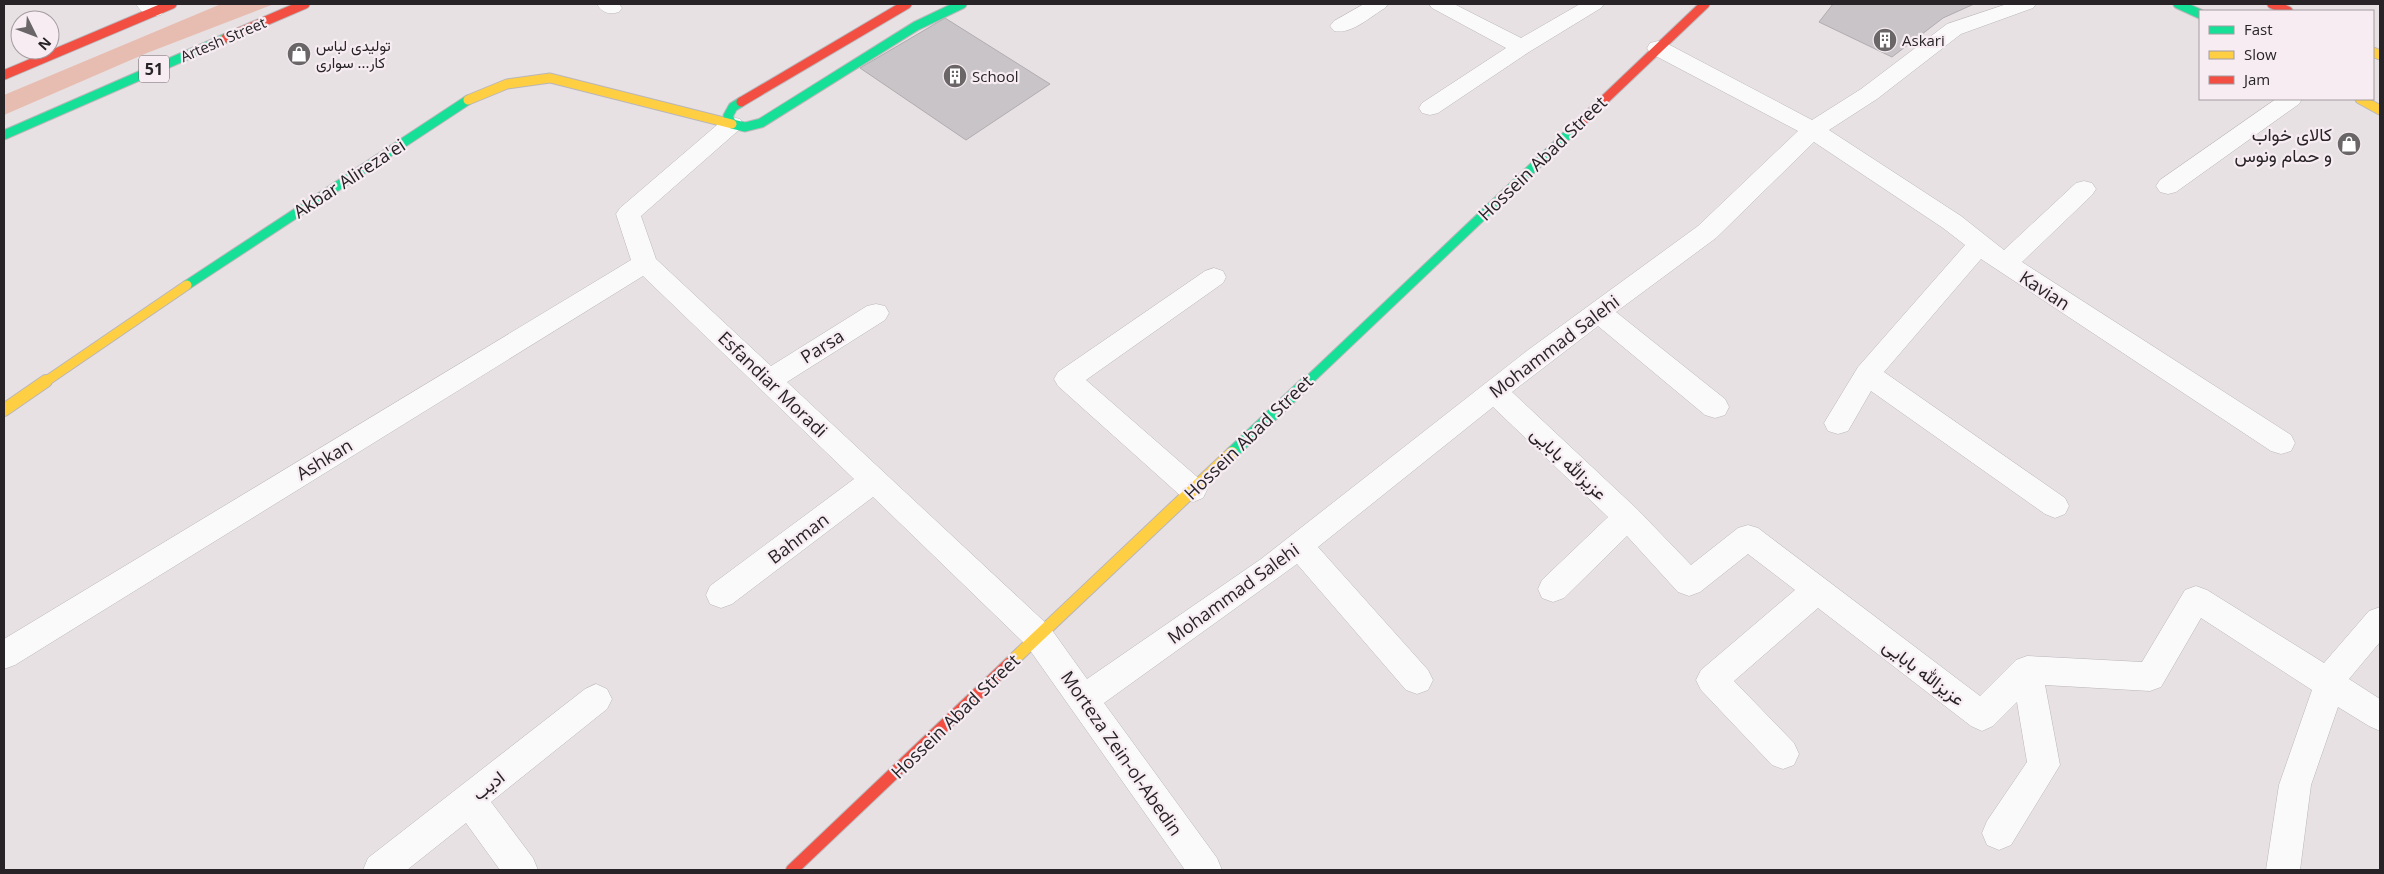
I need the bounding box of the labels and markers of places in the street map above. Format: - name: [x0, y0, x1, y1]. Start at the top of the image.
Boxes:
- building icon: Askari: [1872, 27, 1898, 53]
- place label: Askari: [1902, 30, 1945, 50]
- place label: تولیدی لباس کار... سواری: [316, 35, 391, 73]
- shop icon: تولیدی لباس کار... سواری: [286, 41, 312, 67]
- building icon: School: [942, 63, 968, 89]
- place label: School: [972, 66, 1018, 86]
- place label: کالای خواب و حمام ونوس: [2234, 122, 2332, 168]
- shop icon: کالای خواب و حمام ونوس: [2336, 131, 2362, 157]

